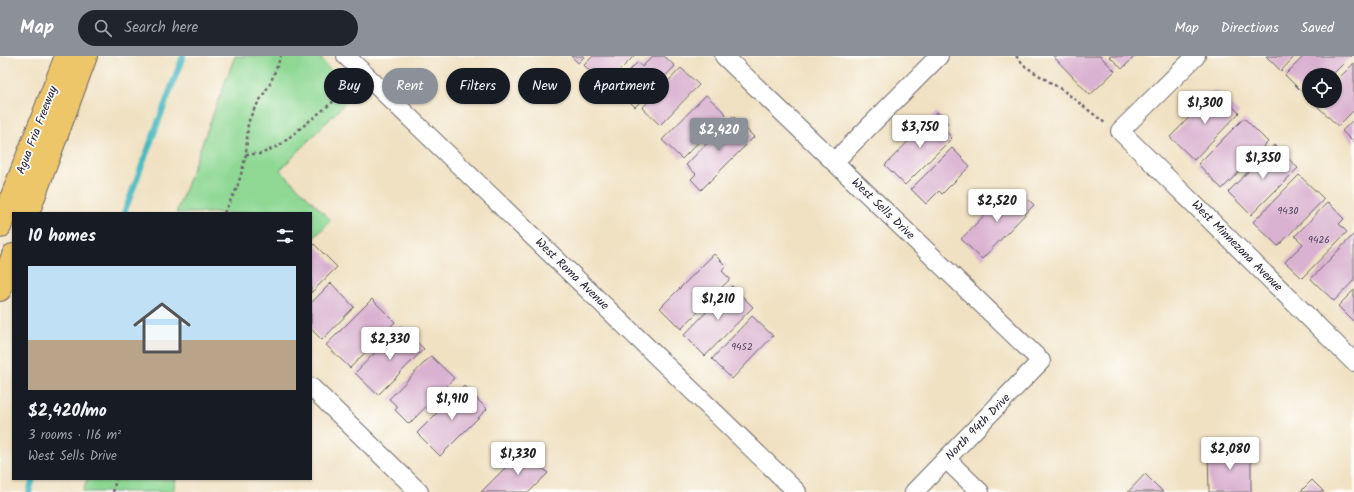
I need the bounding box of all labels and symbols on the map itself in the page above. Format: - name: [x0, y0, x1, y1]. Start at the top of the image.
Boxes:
- street label: Agua Fria Freeway: [11, 83, 63, 177]
- pin: $1,300: [1172, 91, 1238, 125]
- pin: $3,750: [887, 115, 953, 149]
- pin: $2,420: [686, 118, 752, 152]
- pin: $1,350: [1230, 146, 1296, 180]
- street label: West Sells Drive: [847, 174, 920, 245]
- pin: $2,520: [964, 189, 1030, 223]
- street label: West Minnezona Avenue: [1187, 196, 1288, 297]
- house number: 9430: [1277, 203, 1299, 219]
- house number: 9426: [1308, 232, 1330, 248]
- street label: West Roma Avenue: [530, 233, 614, 315]
- pin: $1,210: [685, 287, 751, 321]
- pin: $2,330: [357, 327, 423, 361]
- house number: 9452: [731, 339, 753, 355]
- pin: $1,910: [419, 387, 485, 421]
- street label: North 94th Drive: [941, 389, 1015, 465]
- pin: $2,080: [1197, 437, 1263, 471]
- pin: $1,330: [485, 442, 551, 476]

